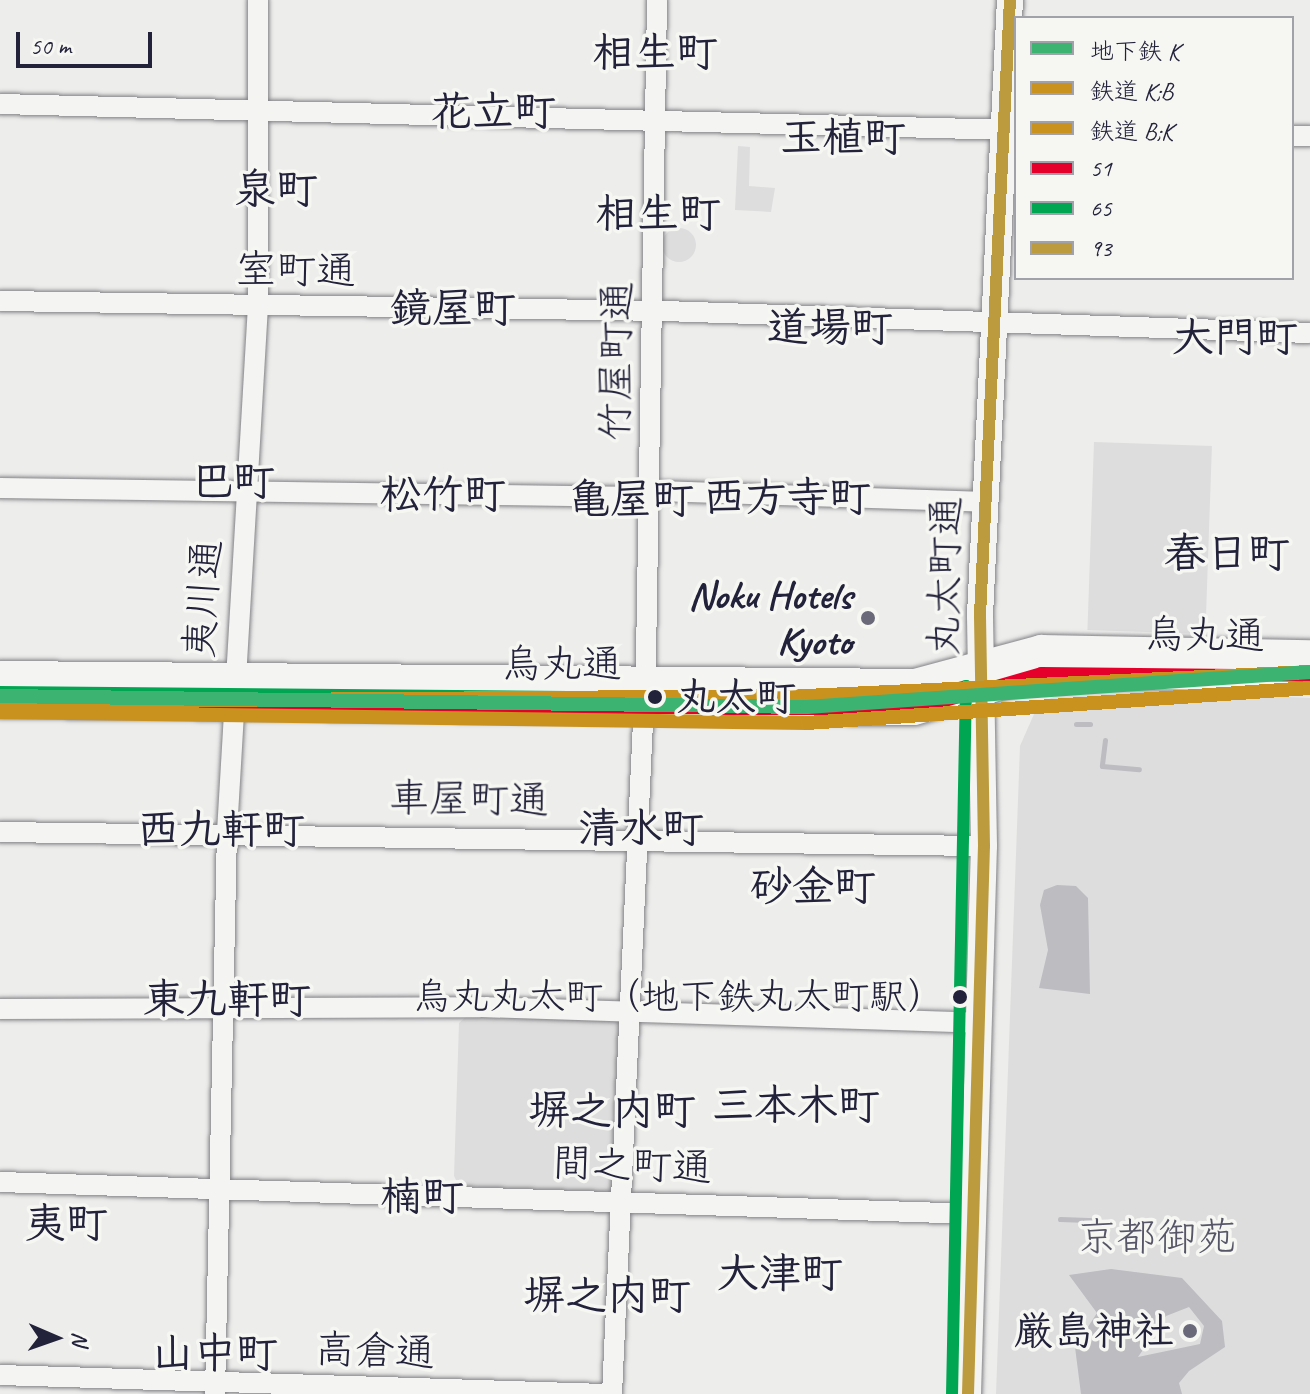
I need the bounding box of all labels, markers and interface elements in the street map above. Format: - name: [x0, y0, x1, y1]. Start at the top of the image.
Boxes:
- scale bar: [20, 16, 156, 66]
- legend: [1014, 16, 1294, 280]
- district label: 相生町: [592, 28, 718, 78]
- text: 50 m: [30, 31, 71, 61]
- text: 地下鉄 K: [1090, 36, 1180, 66]
- text: 鉄道 K;B: [1090, 76, 1173, 106]
- district label: 花立町: [430, 87, 556, 137]
- district label: 玉植町: [780, 113, 906, 163]
- text: 鉄道 B;K: [1090, 116, 1173, 146]
- text: 51: [1090, 153, 1112, 183]
- district label: 泉町: [234, 165, 318, 215]
- district label: 相生町: [595, 189, 721, 239]
- text: 65: [1090, 193, 1112, 223]
- text: 93: [1090, 233, 1112, 263]
- street label: 室町通: [236, 245, 356, 295]
- street label: 竹屋町通: [591, 281, 641, 441]
- district label: 鏡屋町: [390, 284, 516, 334]
- district label: 道場町: [767, 303, 893, 353]
- district label: 大門町: [1172, 313, 1298, 363]
- district label: 巴町: [191, 457, 275, 507]
- district label: 松竹町: [380, 470, 506, 520]
- district label: 西方寺町: [703, 473, 871, 523]
- district label: 亀屋町: [568, 475, 694, 525]
- street label: 丸太町通: [920, 496, 970, 656]
- district label: 春日町: [1164, 529, 1290, 579]
- street label: 夷川通: [175, 537, 231, 661]
- place label: Noku Hotels Kyoto: [688, 571, 852, 665]
- marker: Noku Hotels Kyoto: [859, 609, 877, 627]
- street label: 烏丸通: [1145, 610, 1265, 660]
- street label: 烏丸通: [502, 640, 622, 688]
- place label: 丸太町: [676, 673, 796, 721]
- marker: 丸太町: [641, 683, 669, 711]
- street label: 車屋町通: [389, 774, 549, 824]
- district label: 清水町: [578, 804, 704, 854]
- district label: 西九軒町: [137, 805, 305, 855]
- district label: 砂金町: [750, 862, 876, 912]
- place label: 烏丸丸太町（地下鉄丸太町駅）: [413, 974, 945, 1020]
- district label: 東九軒町: [143, 975, 311, 1025]
- marker: 烏丸丸太町（地下鉄丸太町駅）: [952, 989, 968, 1005]
- district label: 三本木町: [712, 1081, 880, 1131]
- district label: 塀之内町: [528, 1086, 696, 1136]
- street label: 間之町通: [551, 1138, 713, 1192]
- district label: 楠町: [380, 1172, 464, 1222]
- district label: 夷町: [24, 1199, 108, 1249]
- park label: 京都御苑: [1077, 1213, 1237, 1261]
- district label: 大津町: [717, 1249, 843, 1299]
- district label: 塀之内町: [523, 1271, 691, 1321]
- north arrow: [16, 1298, 96, 1378]
- place label: 厳島神社: [1014, 1307, 1174, 1355]
- marker: 厳島神社: [1181, 1322, 1199, 1340]
- street label: 高倉通: [314, 1325, 436, 1377]
- district label: 山中町: [152, 1329, 278, 1379]
- text: N: [66, 1332, 94, 1346]

